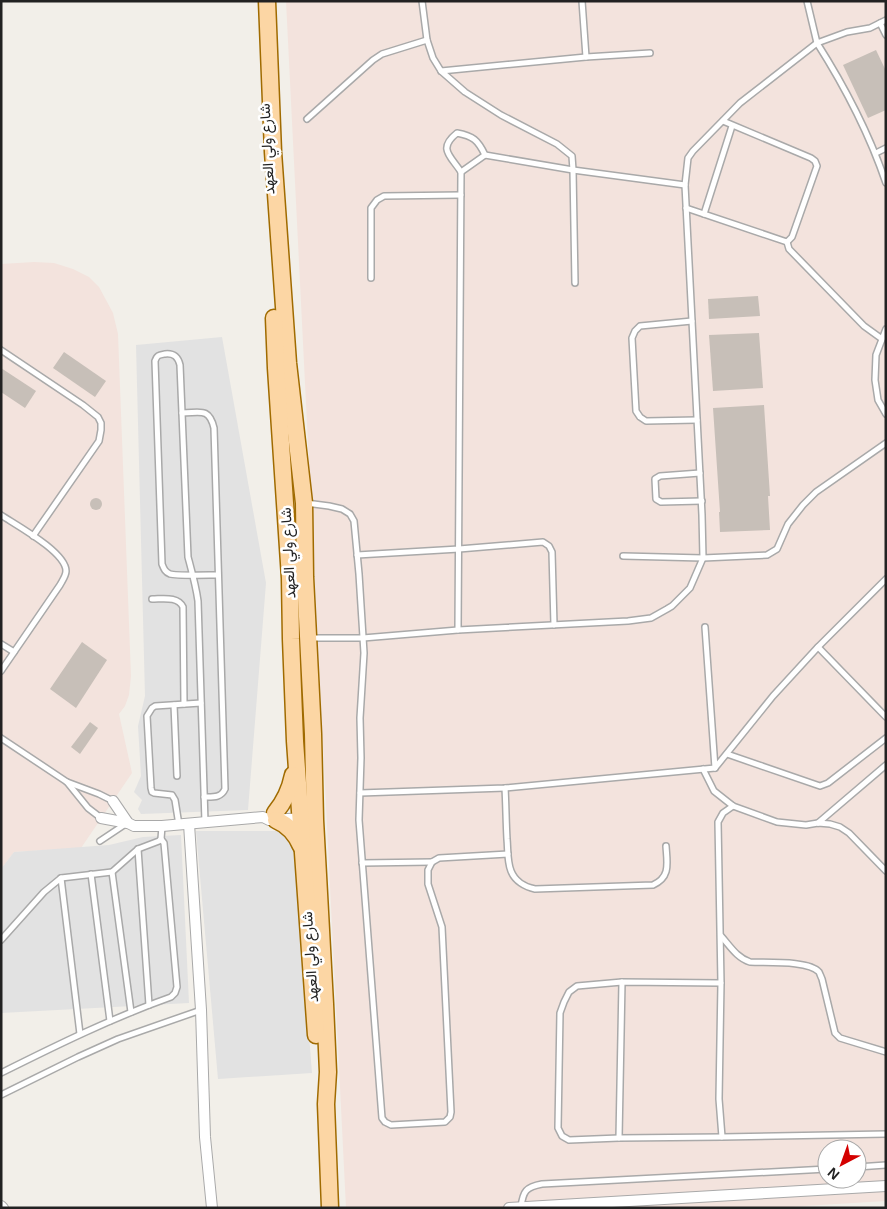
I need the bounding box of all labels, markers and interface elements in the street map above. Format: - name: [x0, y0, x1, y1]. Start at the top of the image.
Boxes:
- street label: شارع ولي العهد: [256, 103, 282, 195]
- street label: شارع ولي العهد: [277, 507, 303, 599]
- street label: شارع ولي العهد: [298, 911, 326, 1003]
- north arrow: [817, 1139, 867, 1189]
- text: N: [824, 1164, 843, 1183]

